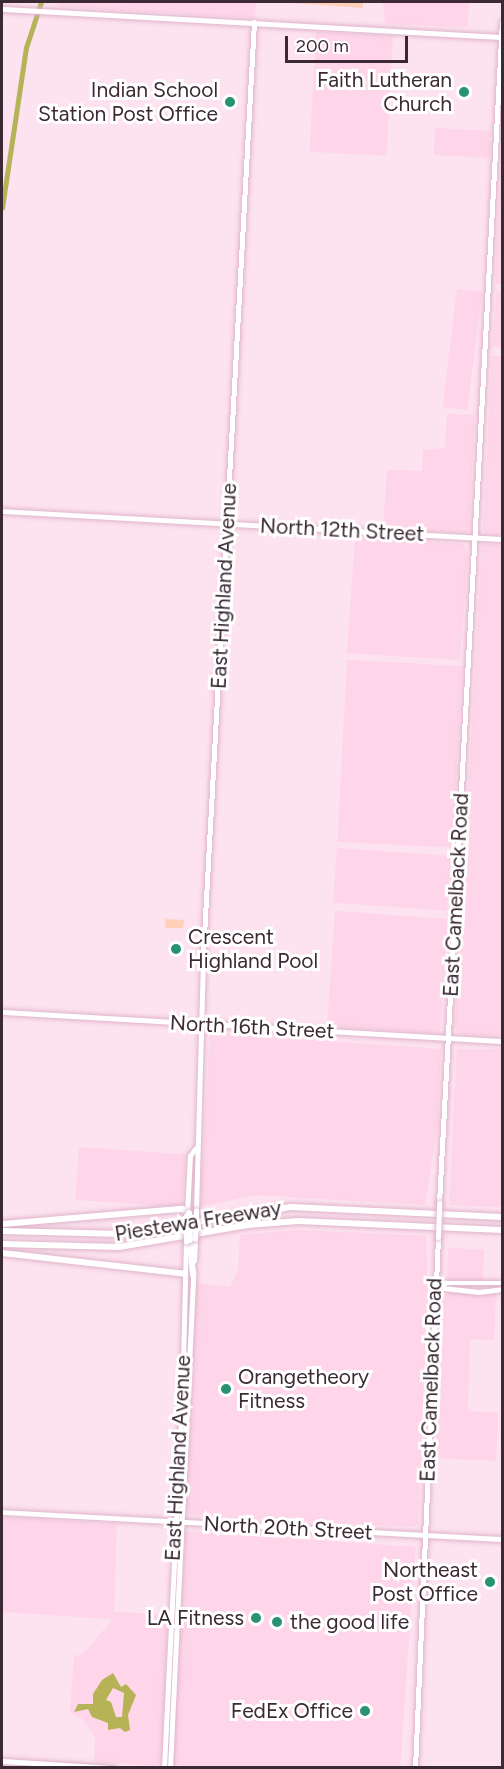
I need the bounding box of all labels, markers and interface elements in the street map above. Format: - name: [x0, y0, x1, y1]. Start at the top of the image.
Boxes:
- scale bar: [288, 24, 411, 62]
- text: 200 m: [296, 35, 349, 57]
- place label: Faith Lutheran Church: [317, 67, 452, 117]
- place label: Indian School Station Post Office: [38, 77, 218, 127]
- marker: Faith Lutheran Church: [457, 85, 471, 99]
- marker: Indian School Station Post Office: [223, 95, 237, 109]
- street label: East Highland Avenue: [206, 482, 242, 690]
- street label: North 12th Street: [259, 513, 425, 547]
- street label: East Camelback Road: [438, 793, 474, 997]
- place label: Crescent Highland Pool: [188, 924, 318, 974]
- marker: Crescent Highland Pool: [169, 942, 183, 956]
- street label: North 16th Street: [169, 1010, 335, 1044]
- street label: Piestewa Freeway: [113, 1195, 283, 1247]
- street label: East Camelback Road: [415, 1278, 447, 1482]
- street label: East Highland Avenue: [160, 1354, 196, 1562]
- place label: Orangetheory Fitness: [238, 1364, 369, 1414]
- marker: Orangetheory Fitness: [219, 1382, 233, 1396]
- street label: North 20th Street: [203, 1511, 373, 1545]
- place label: Northeast Post Office: [371, 1557, 478, 1607]
- marker: Northeast Post Office: [483, 1575, 497, 1589]
- place label: LA Fitness: [147, 1605, 244, 1631]
- place label: the good life: [290, 1609, 409, 1635]
- marker: LA Fitness: [249, 1611, 263, 1625]
- marker: the good life: [268, 1613, 286, 1631]
- place label: FedEx Office: [231, 1698, 353, 1724]
- marker: FedEx Office: [358, 1704, 372, 1718]

